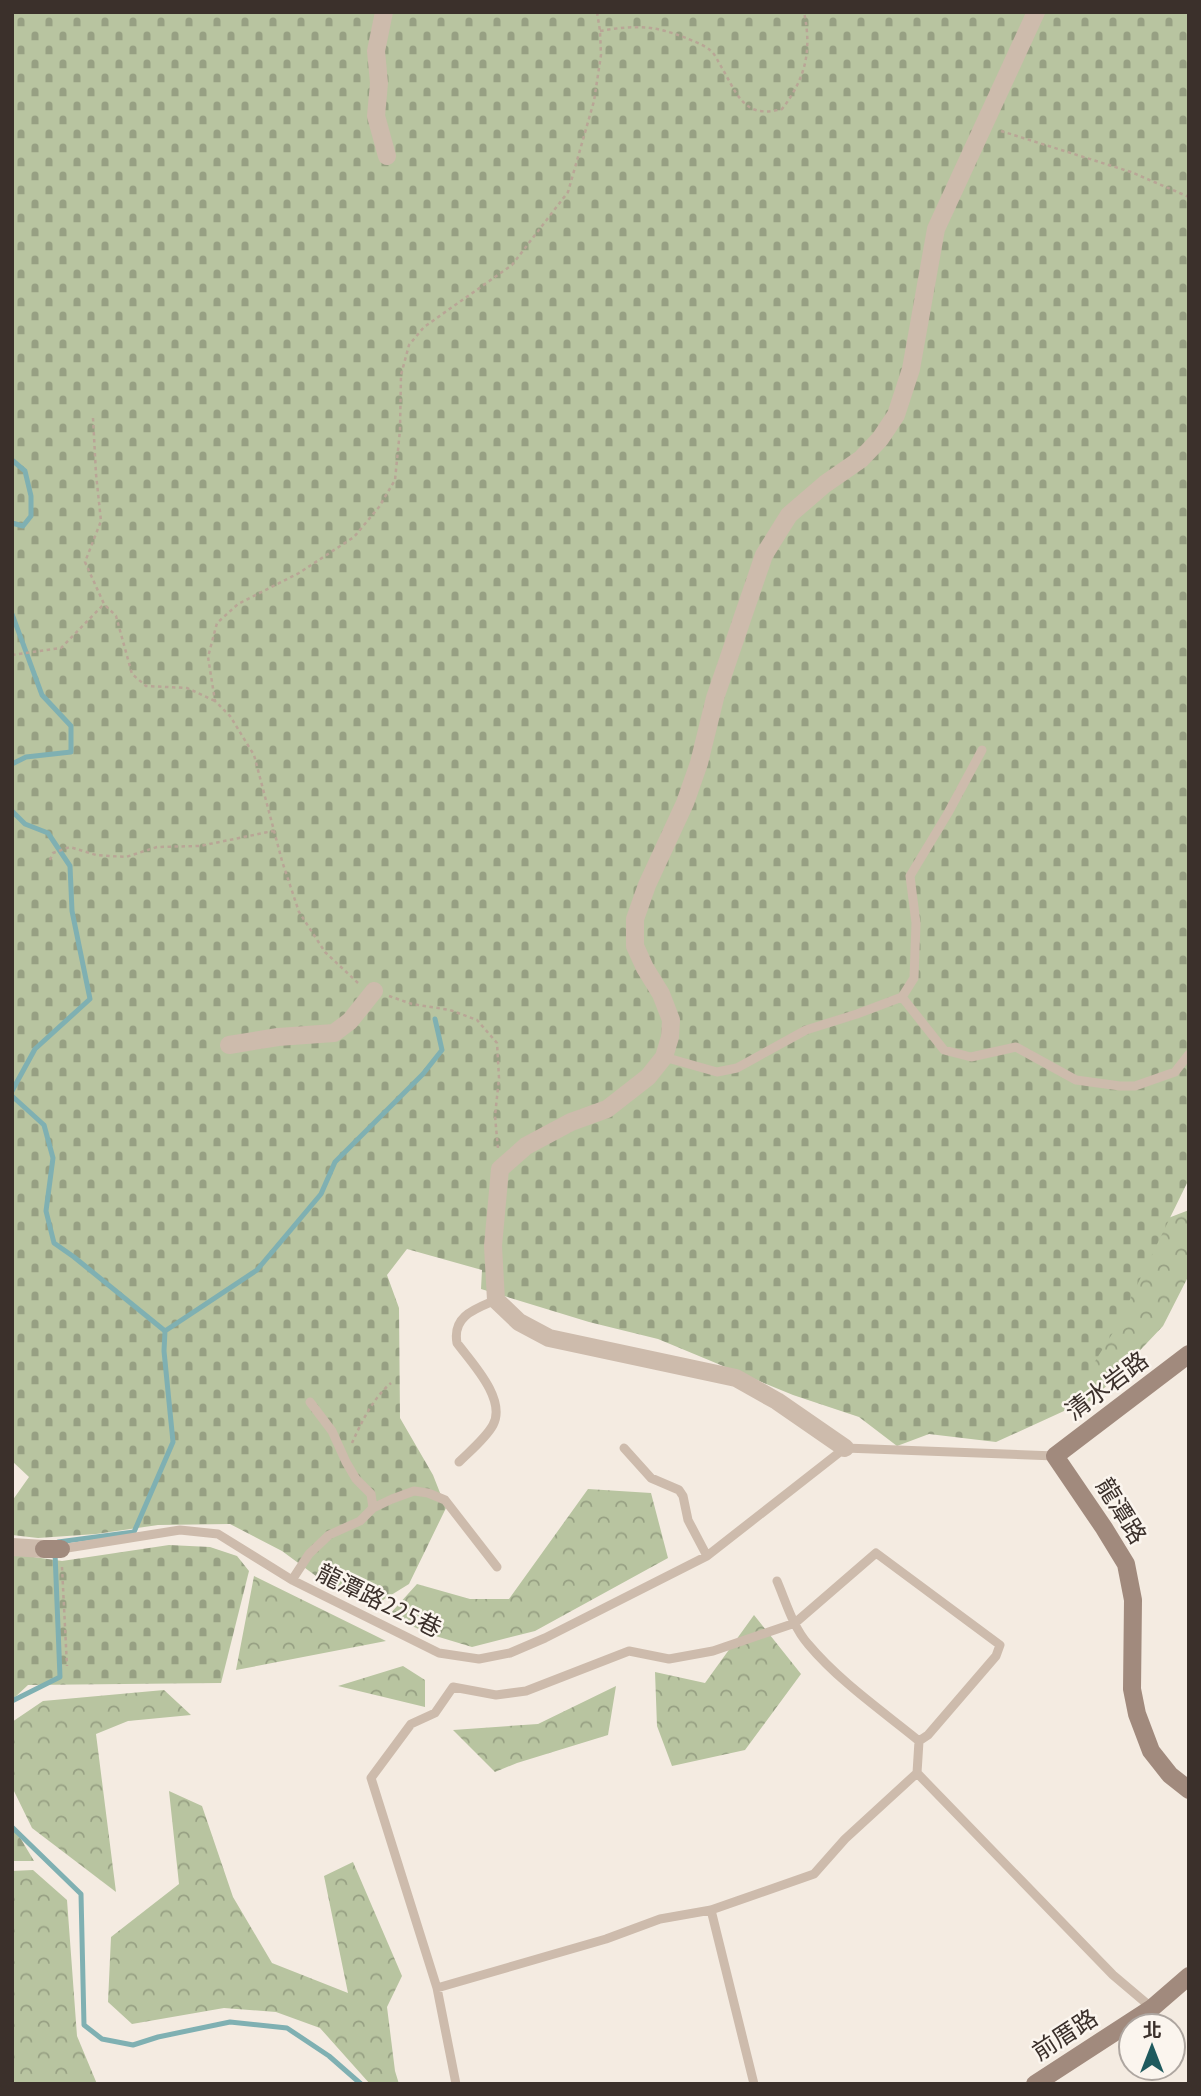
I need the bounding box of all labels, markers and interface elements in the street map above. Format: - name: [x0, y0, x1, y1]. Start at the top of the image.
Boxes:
- street label: 清水岩路: [1059, 1344, 1154, 1427]
- street label: 龍潭路: [1089, 1472, 1154, 1549]
- street label: 龍潭路225巷: [312, 1557, 447, 1644]
- street label: 前厝路: [1026, 2002, 1103, 2067]
- north arrow: [1117, 2012, 1187, 2082]
- text: 北: [1142, 2018, 1162, 2042]

